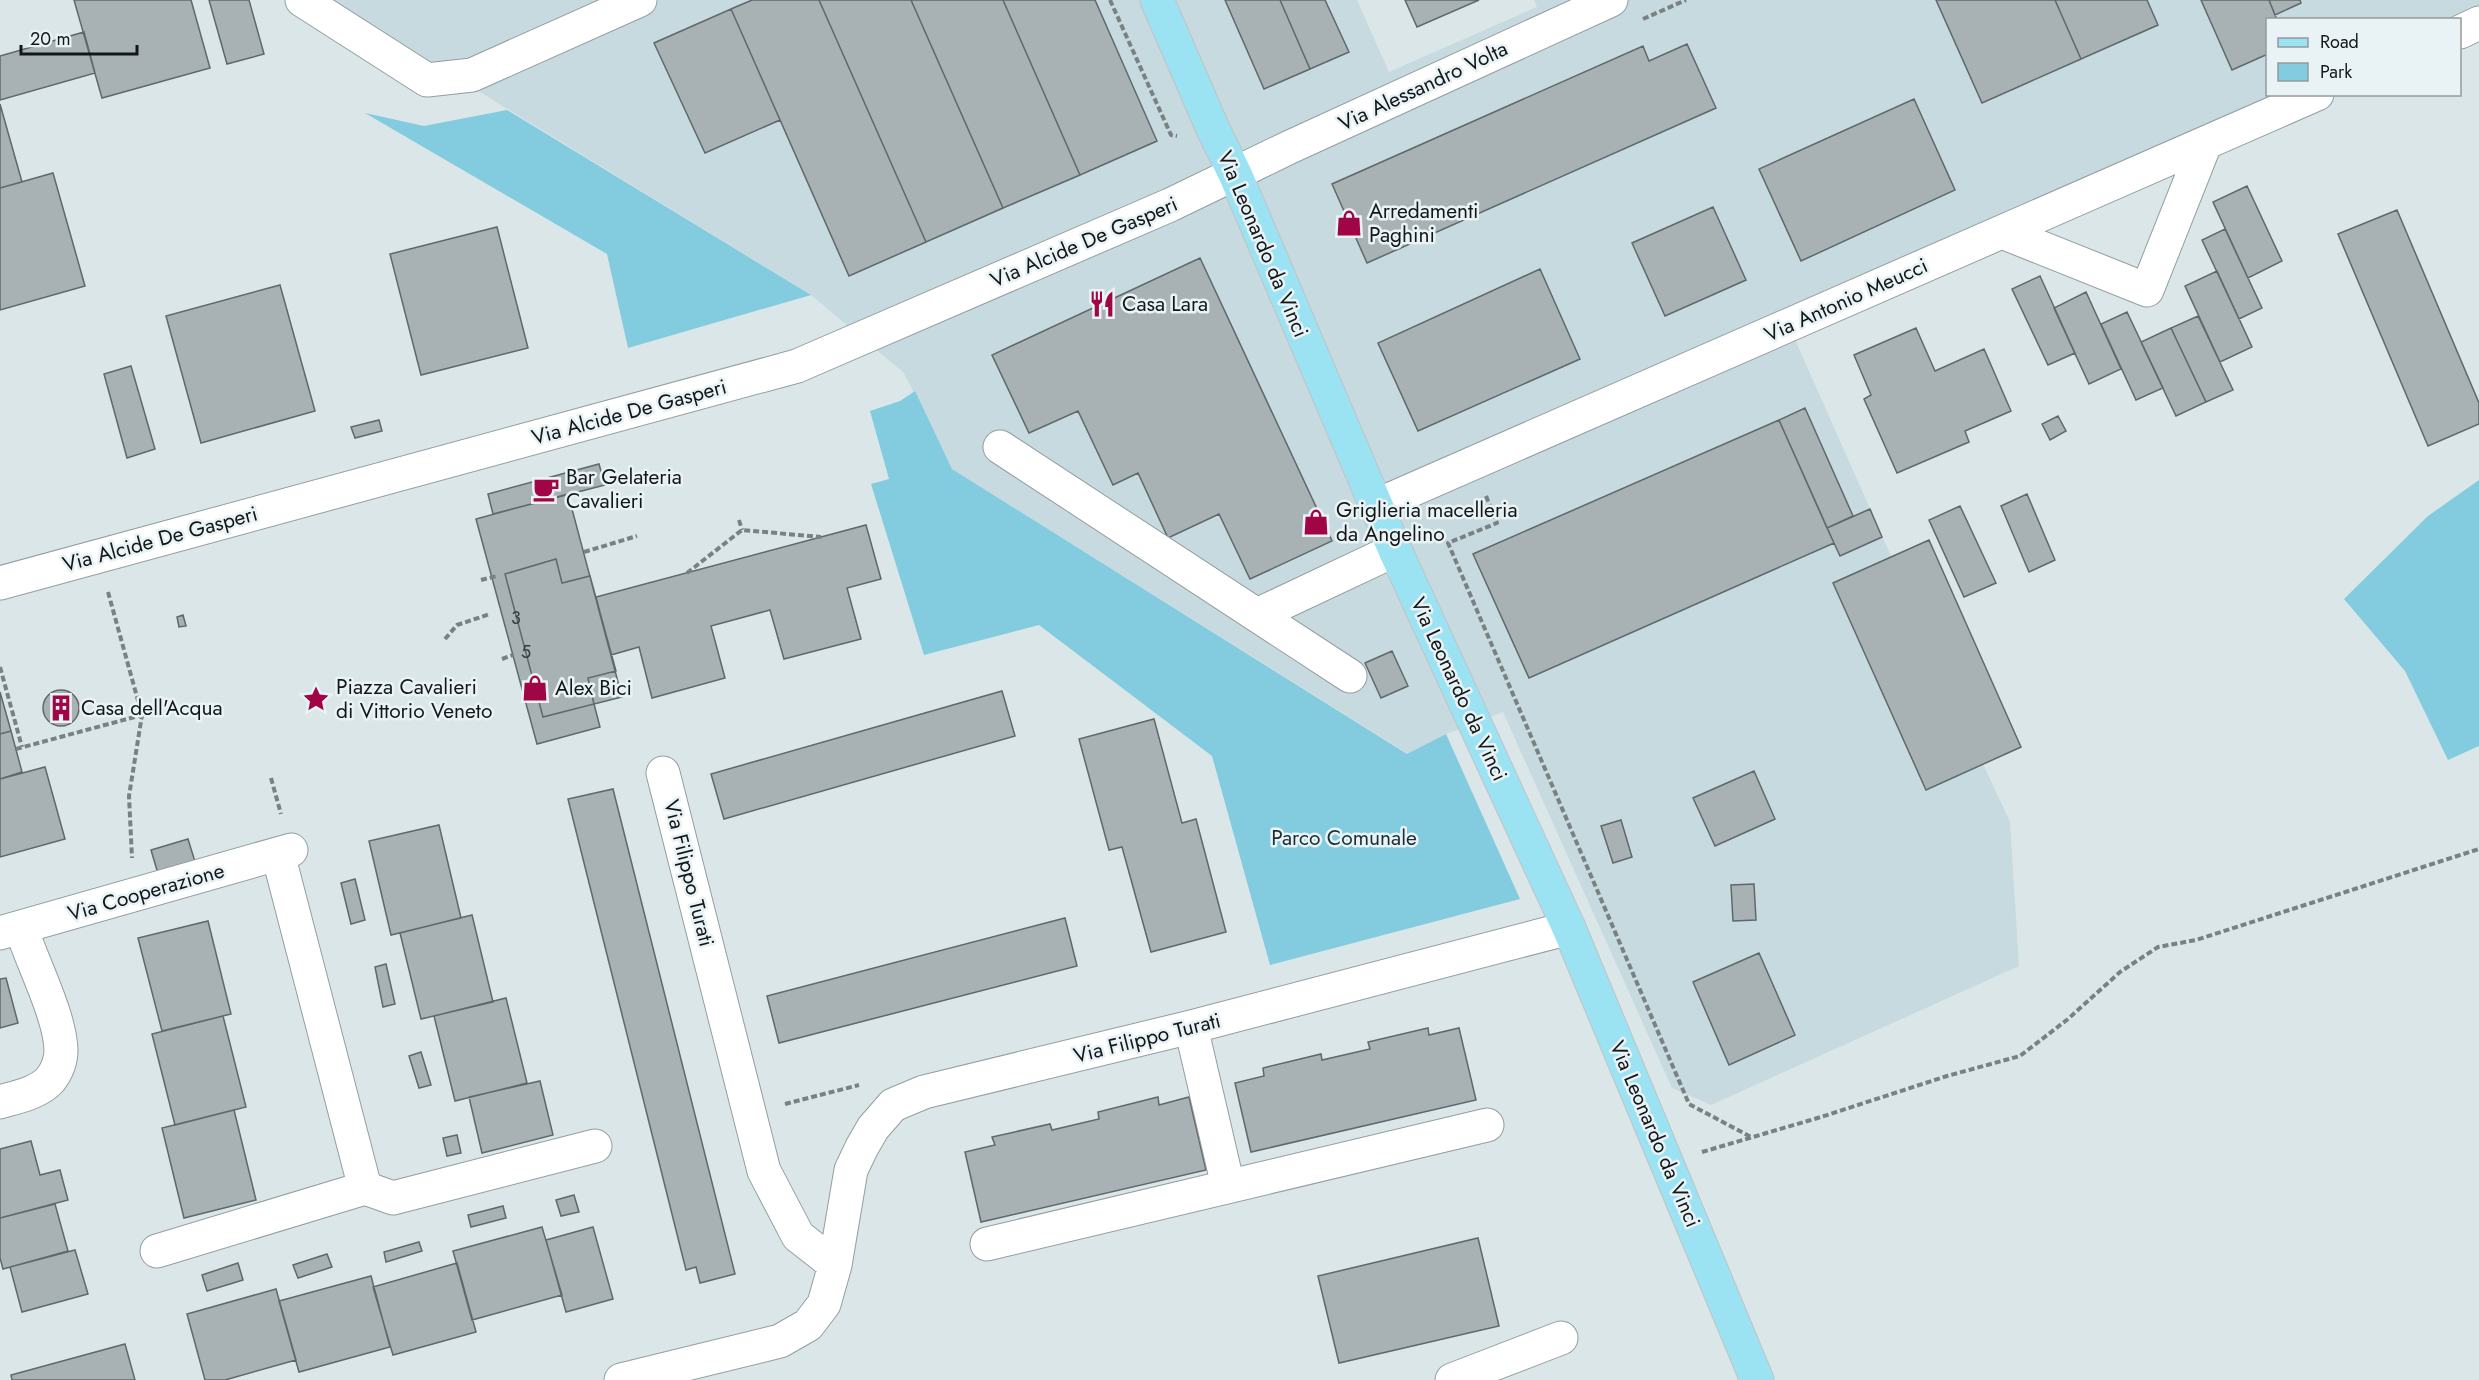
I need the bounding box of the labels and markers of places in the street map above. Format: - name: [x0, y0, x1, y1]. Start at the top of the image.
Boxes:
- place label: Arredamenti Paghini: [1369, 196, 1479, 250]
- shop icon: Arredamenti Paghini: [1334, 208, 1364, 238]
- restaurant icon: Casa Lara: [1087, 289, 1117, 319]
- place label: Casa Lara: [1122, 289, 1208, 319]
- place label: Bar Gelateria Cavalieri: [566, 462, 682, 516]
- cafe icon: Bar Gelateria Cavalieri: [531, 474, 561, 504]
- place label: Griglieria macelleria da Angelino: [1336, 495, 1518, 549]
- shop icon: Griglieria macelleria da Angelino: [1301, 507, 1331, 537]
- place label: Piazza Cavalieri di Vittorio Veneto: [336, 672, 492, 726]
- shop icon: Alex Bici: [520, 673, 550, 703]
- place label: Alex Bici: [555, 673, 632, 703]
- place icon: Piazza Cavalieri di Vittorio Veneto: [301, 684, 331, 714]
- building icon: Casa dell'Acqua: [46, 693, 76, 723]
- place label: Casa dell'Acqua: [81, 693, 223, 723]

